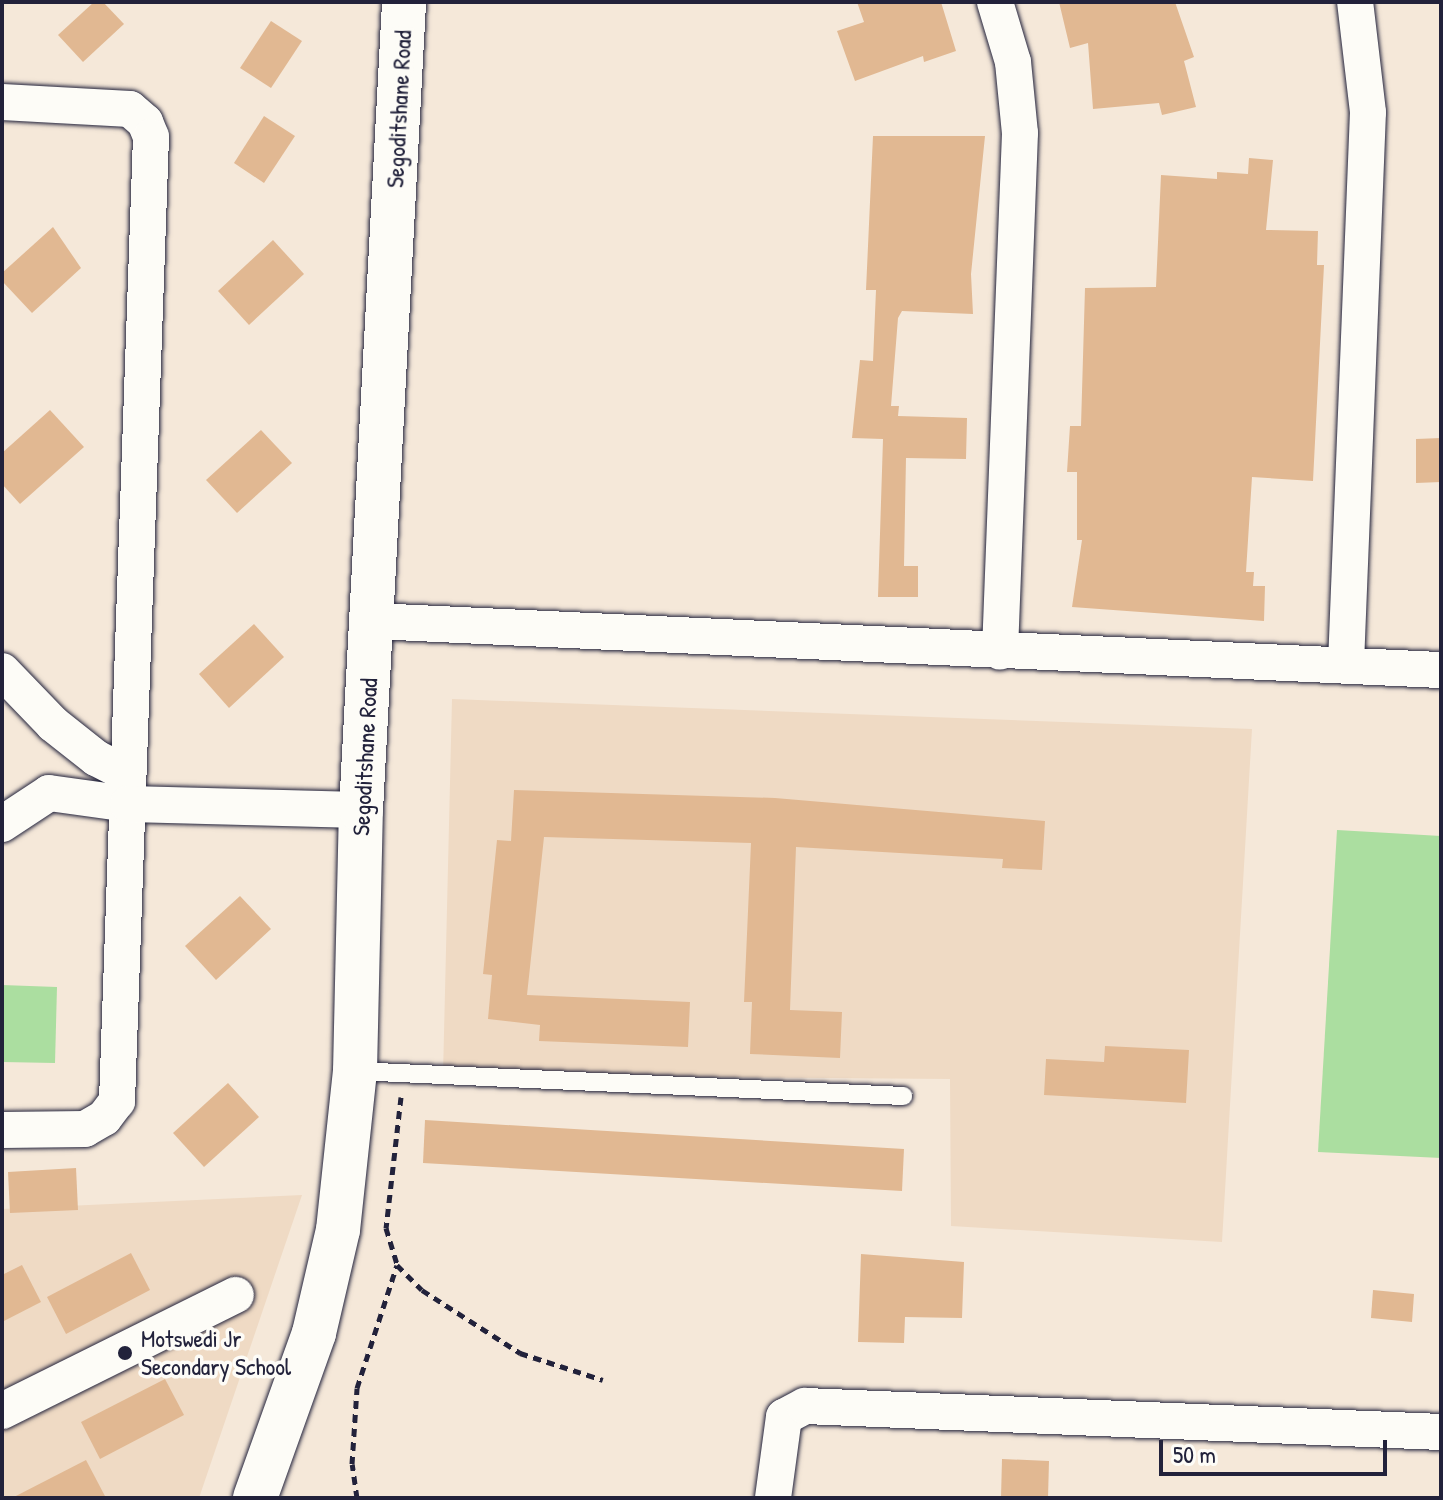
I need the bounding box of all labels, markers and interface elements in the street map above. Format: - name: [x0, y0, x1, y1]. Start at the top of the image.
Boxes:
- street label: Segoditshane Road: [380, 29, 418, 189]
- street label: Segoditshane Road: [346, 677, 384, 837]
- place label: Motswedi Jr Secondary School: [141, 1325, 291, 1381]
- marker: Motswedi Jr Secondary School: [116, 1344, 134, 1362]
- scale bar: [1163, 1424, 1391, 1474]
- text: 50 m: [1173, 1438, 1216, 1470]

